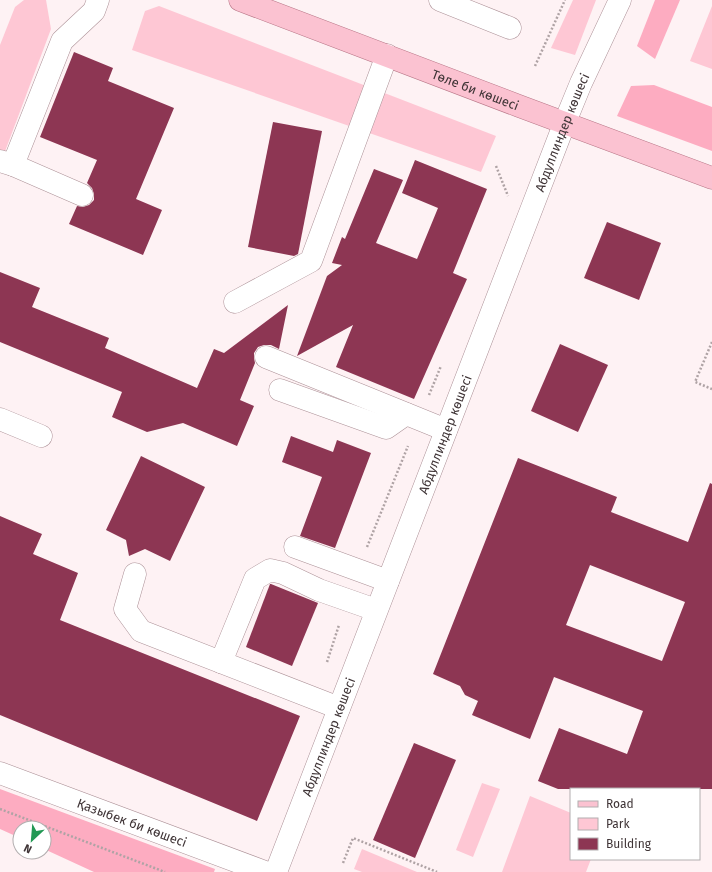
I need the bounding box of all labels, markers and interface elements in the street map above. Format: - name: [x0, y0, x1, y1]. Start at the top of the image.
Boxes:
- street label: Төле би көшесі: [430, 67, 521, 113]
- street label: Абдуллиндер көшесі: [532, 71, 593, 194]
- street label: Абдуллиндер көшесі: [415, 373, 475, 496]
- street label: Абдуллиндер көшесі: [299, 675, 358, 798]
- legend: [570, 788, 700, 860]
- street label: Қазыбек би көшесі: [75, 795, 189, 850]
- text: Road: [606, 797, 634, 811]
- text: Park: [606, 817, 630, 831]
- north arrow: [12, 820, 52, 860]
- text: Building: [606, 837, 652, 851]
- text: N: [22, 841, 34, 856]

